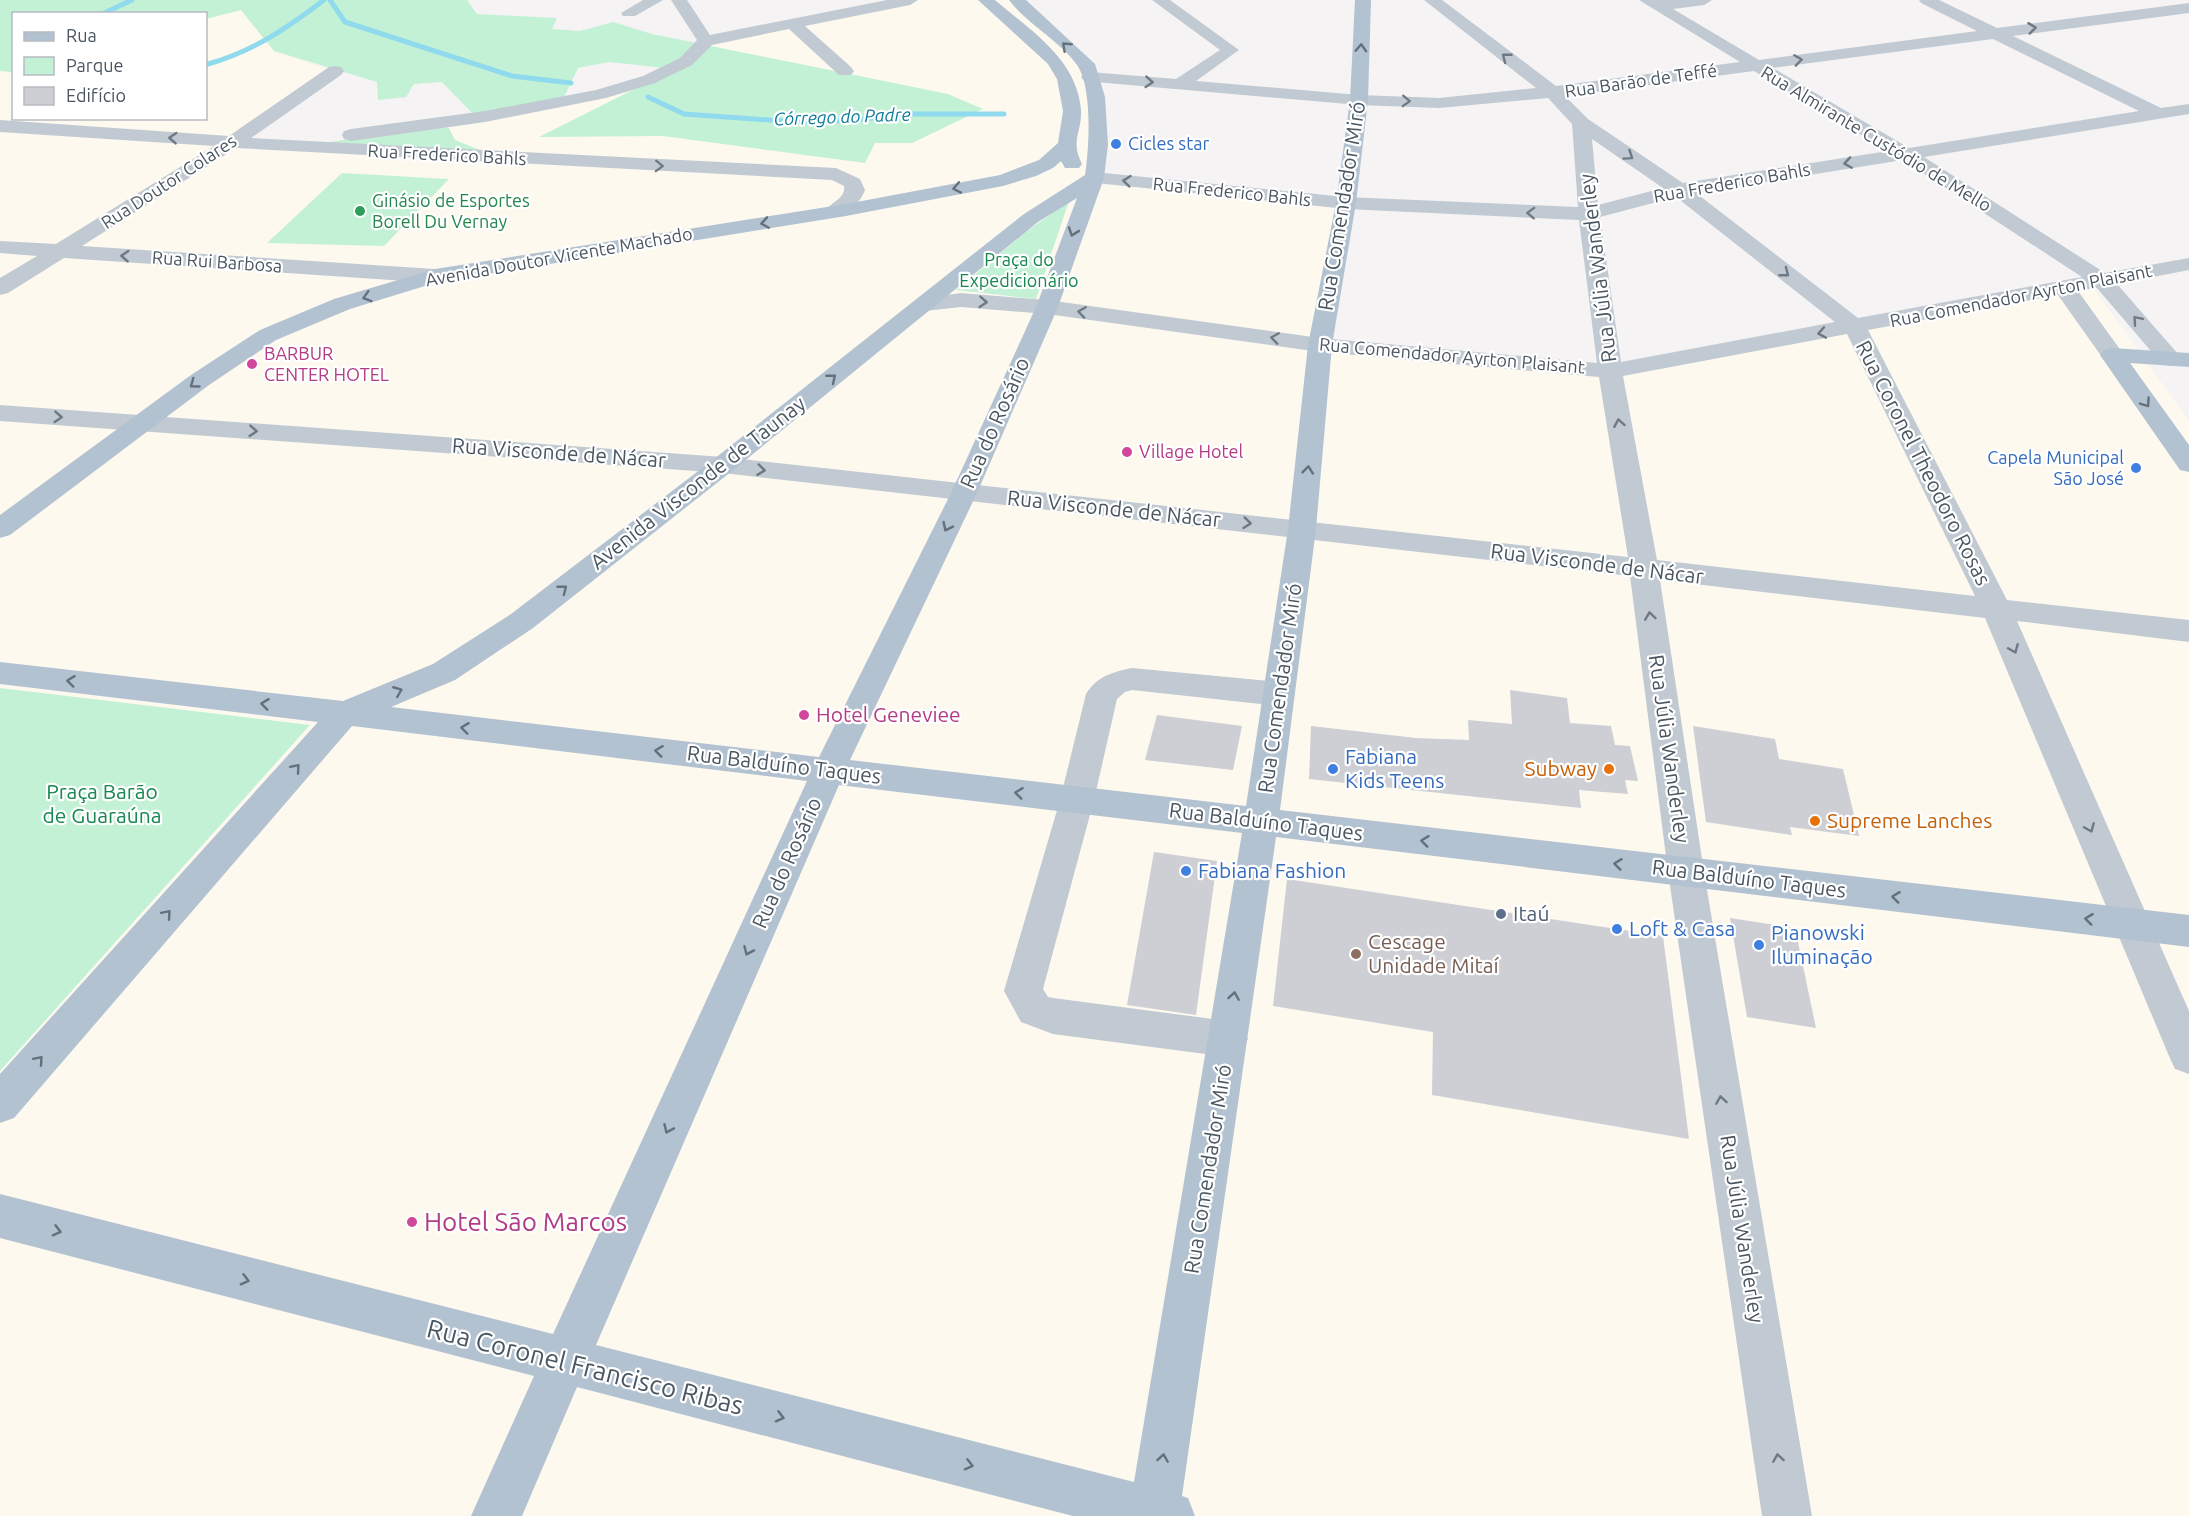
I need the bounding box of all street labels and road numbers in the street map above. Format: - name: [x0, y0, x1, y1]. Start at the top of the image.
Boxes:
- street label: Rua Barão de Teffé: [1563, 59, 1718, 101]
- street label: Rua Almirante Custódio de Mello: [1758, 61, 1995, 215]
- street label: Rua Comendador Miró: [1313, 100, 1369, 312]
- street label: Rua Doutor Colares: [97, 130, 240, 232]
- street label: Rua Frederico Bahls: [367, 140, 527, 168]
- street label: Rua Frederico Bahls: [1652, 158, 1812, 206]
- street label: Rua Júlia Wanderley: [1574, 172, 1620, 364]
- street label: Rua Frederico Bahls: [1152, 173, 1312, 209]
- street label: Avenida Doutor Vicente Machado: [424, 223, 694, 289]
- street label: Rua Rui Barbosa: [151, 246, 283, 276]
- street label: Rua Comendador Ayrton Plaisant: [1888, 260, 2154, 330]
- street label: Rua Comendador Ayrton Plaisant: [1318, 333, 1586, 377]
- street label: Rua Coronel Theodoro Rosas: [1852, 336, 1996, 589]
- street label: Rua do Rosário: [955, 353, 1034, 492]
- street label: Avenida Visconde de Taunay: [585, 391, 810, 574]
- street label: Rua Visconde de Nácar: [451, 433, 667, 471]
- street label: Rua Visconde de Nácar: [1006, 485, 1222, 531]
- street label: Rua Visconde de Nácar: [1489, 538, 1705, 588]
- street label: Rua Comendador Miró: [1252, 581, 1306, 794]
- street label: Rua Júlia Wanderley: [1645, 653, 1695, 845]
- street label: Rua Balduíno Taques: [686, 740, 883, 788]
- street label: Rua do Rosário: [747, 793, 826, 932]
- street label: Rua Balduíno Taques: [1168, 797, 1365, 845]
- street label: Rua Balduíno Taques: [1651, 854, 1848, 902]
- street label: Rua Comendador Miró: [1179, 1063, 1235, 1275]
- street label: Rua Júlia Wanderley: [1716, 1133, 1770, 1325]
- street label: Rua Coronel Francisco Ribas: [424, 1313, 746, 1420]

